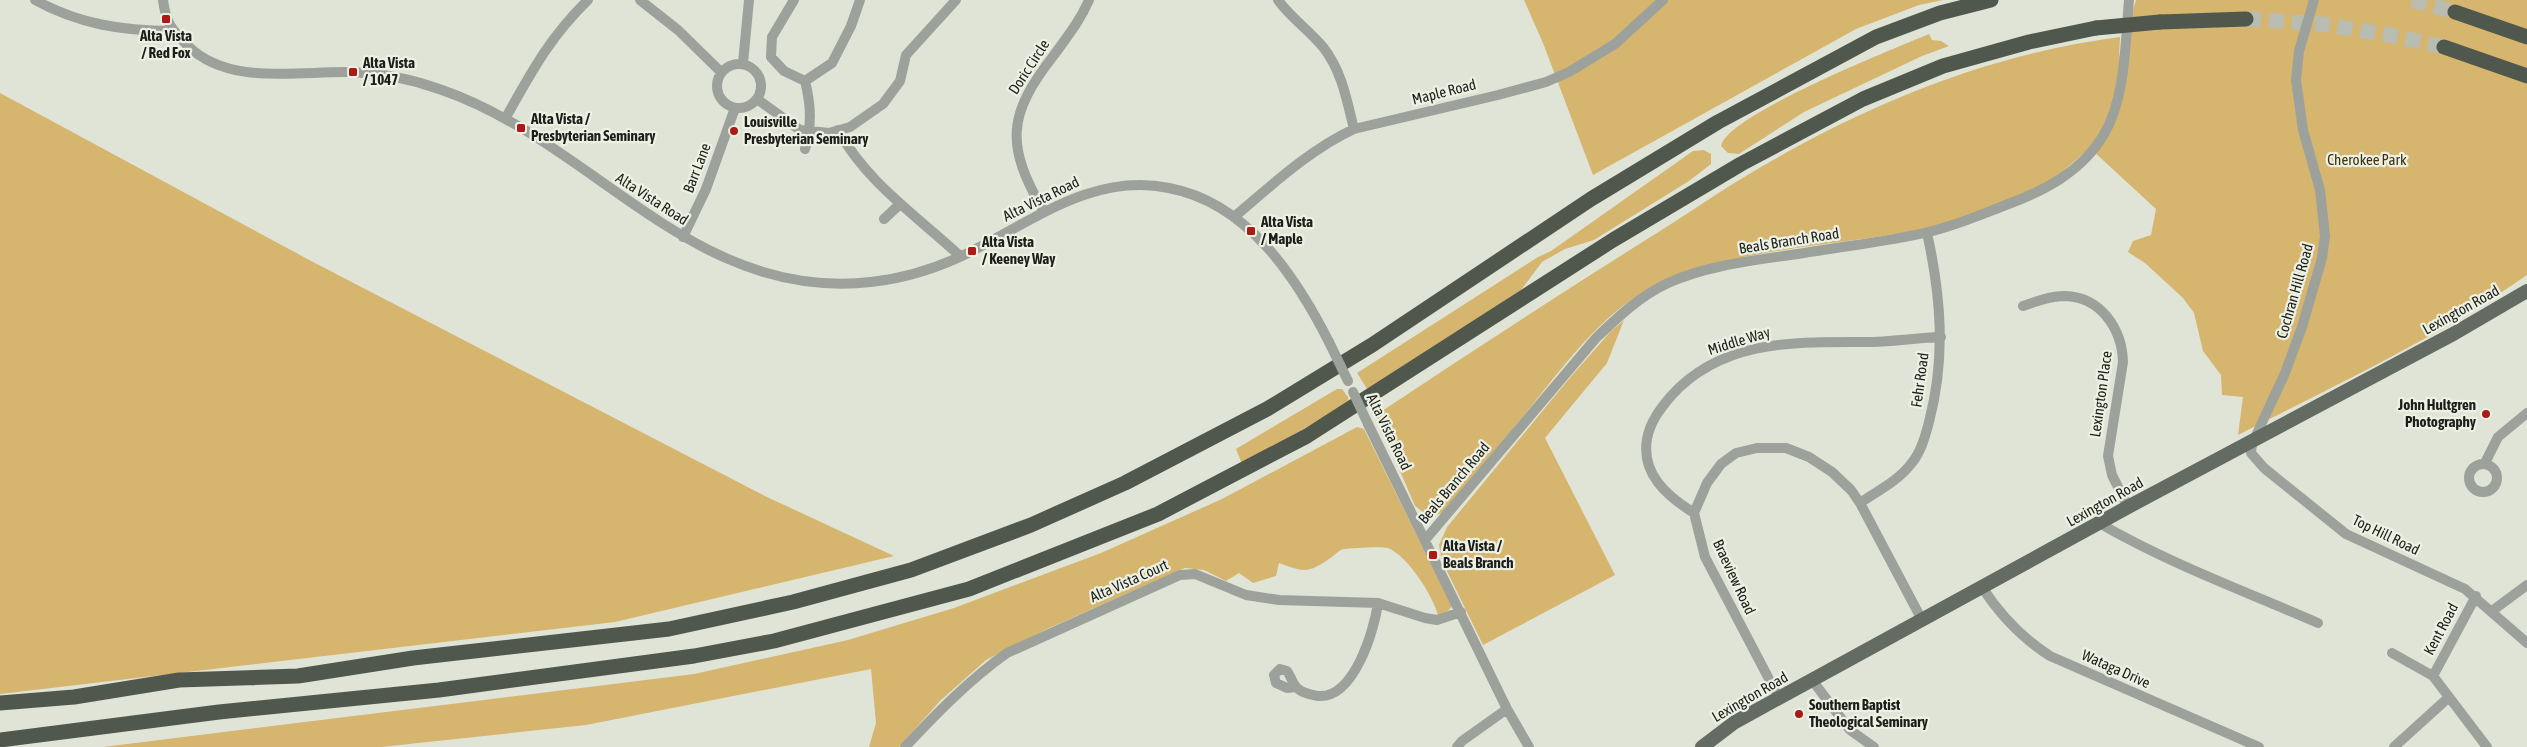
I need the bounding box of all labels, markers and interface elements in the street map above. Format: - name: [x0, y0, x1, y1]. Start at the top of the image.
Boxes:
- marker: Alta Vista / Red Fox: [160, 13, 172, 25]
- place label: Alta Vista / Red Fox: [139, 27, 192, 61]
- street label: Doric Circle: [1005, 36, 1053, 97]
- place label: Alta Vista / 1047: [362, 54, 415, 88]
- marker: Alta Vista / 1047: [347, 66, 359, 78]
- street label: Maple Road: [1410, 75, 1478, 108]
- place label: Alta Vista / Presbyterian Seminary: [530, 110, 656, 144]
- place label: Louisville Presbyterian Seminary: [744, 113, 869, 147]
- marker: Alta Vista / Presbyterian Seminary: [515, 122, 527, 134]
- marker: Louisville Presbyterian Seminary: [728, 125, 740, 137]
- street label: Barr Lane: [679, 140, 714, 195]
- park label: Cherokee Park: [2327, 151, 2407, 168]
- street label: Alta Vista Road: [613, 169, 692, 228]
- street label: Alta Vista Road: [1000, 173, 1082, 224]
- place label: Alta Vista / Maple: [1260, 213, 1313, 247]
- street label: Beals Branch Road: [1738, 224, 1840, 257]
- marker: Alta Vista / Maple: [1245, 225, 1257, 237]
- place label: Alta Vista / Keeney Way: [981, 233, 1056, 267]
- street label: Cochran Hill Road: [2273, 241, 2316, 340]
- marker: Alta Vista / Keeney Way: [966, 245, 978, 257]
- street label: Lexington Road: [2420, 282, 2502, 338]
- street label: Middle Way: [1706, 323, 1772, 358]
- street label: Lexington Place: [2086, 350, 2115, 438]
- street label: Fehr Road: [1907, 352, 1932, 408]
- street label: Alta Vista Road: [1364, 391, 1415, 473]
- place label: John Hultgren Photography: [2397, 396, 2477, 430]
- marker: John Hultgren Photography: [2480, 408, 2492, 420]
- street label: Beals Branch Road: [1415, 438, 1493, 527]
- street label: Lexington Road: [2064, 474, 2146, 530]
- street label: Top Hill Road: [2350, 511, 2423, 558]
- place label: Alta Vista / Beals Branch: [1442, 537, 1514, 571]
- street label: Braeview Road: [1710, 537, 1759, 617]
- marker: Alta Vista / Beals Branch: [1427, 549, 1439, 561]
- street label: Alta Vista Court: [1087, 556, 1171, 605]
- street label: Kent Road: [2420, 600, 2461, 658]
- street label: Wataga Drive: [2079, 646, 2153, 691]
- street label: Lexington Road: [1709, 668, 1791, 725]
- place label: Southern Baptist Theological Seminary: [1809, 696, 1929, 730]
- marker: Southern Baptist Theological Seminary: [1793, 708, 1805, 720]

